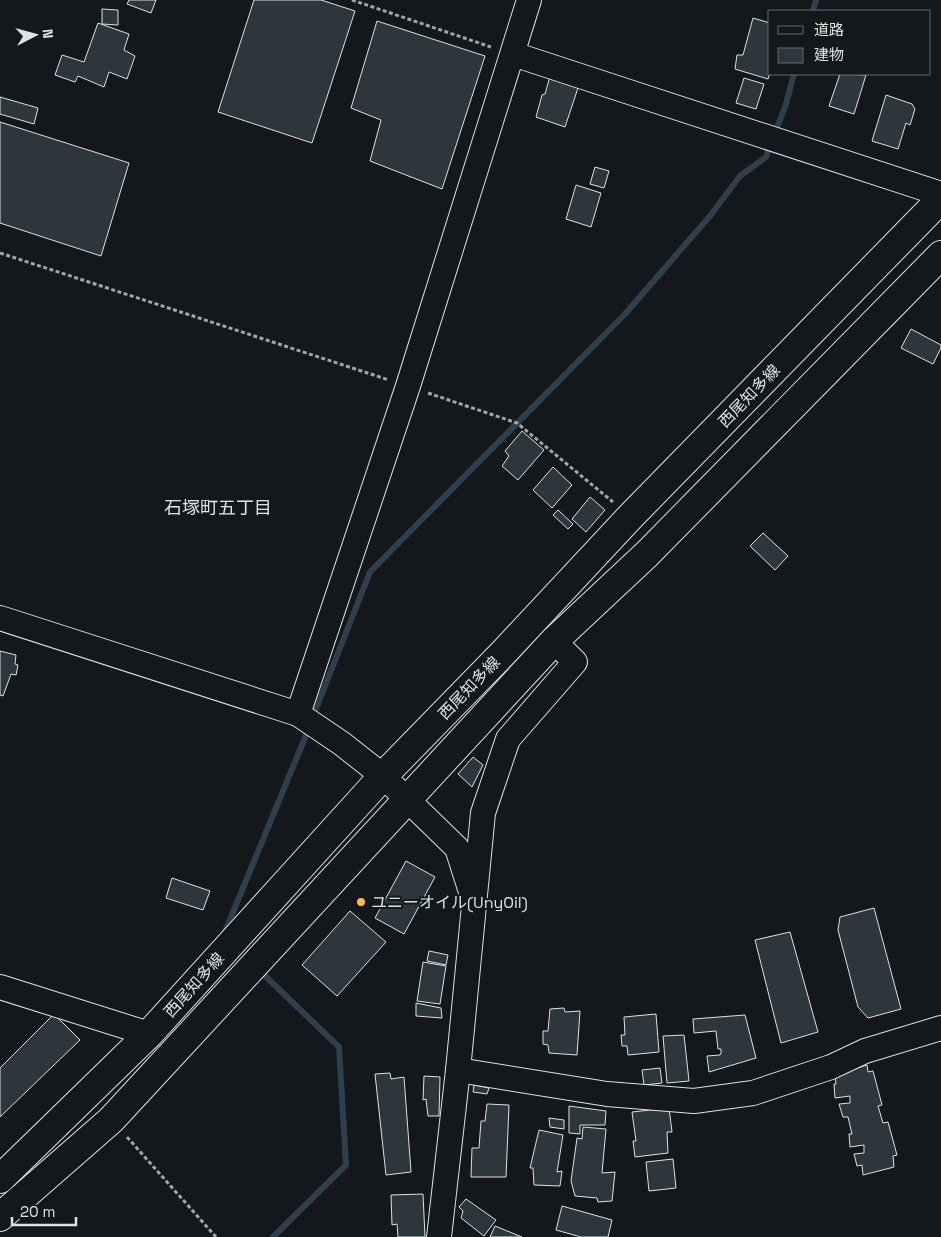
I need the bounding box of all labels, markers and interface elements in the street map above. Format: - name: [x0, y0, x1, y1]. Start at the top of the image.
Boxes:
- north arrow: [10, 10, 60, 60]
- legend: [768, 10, 931, 75]
- text: 道路: [814, 20, 844, 39]
- text: N: [38, 28, 57, 39]
- text: 建物: [814, 45, 844, 64]
- street label: 西尾知多線: [714, 360, 784, 432]
- district label: 石塚町五丁目: [164, 496, 272, 519]
- street label: 西尾知多線: [434, 652, 504, 724]
- place label: ユニーオイル(UnyOil): [371, 892, 528, 913]
- marker: ユニーオイル(UnyOil): [355, 896, 367, 908]
- street label: 西尾知多線: [159, 948, 229, 1022]
- scale bar: [12, 1194, 76, 1226]
- text: 20 m: [20, 1202, 55, 1221]

